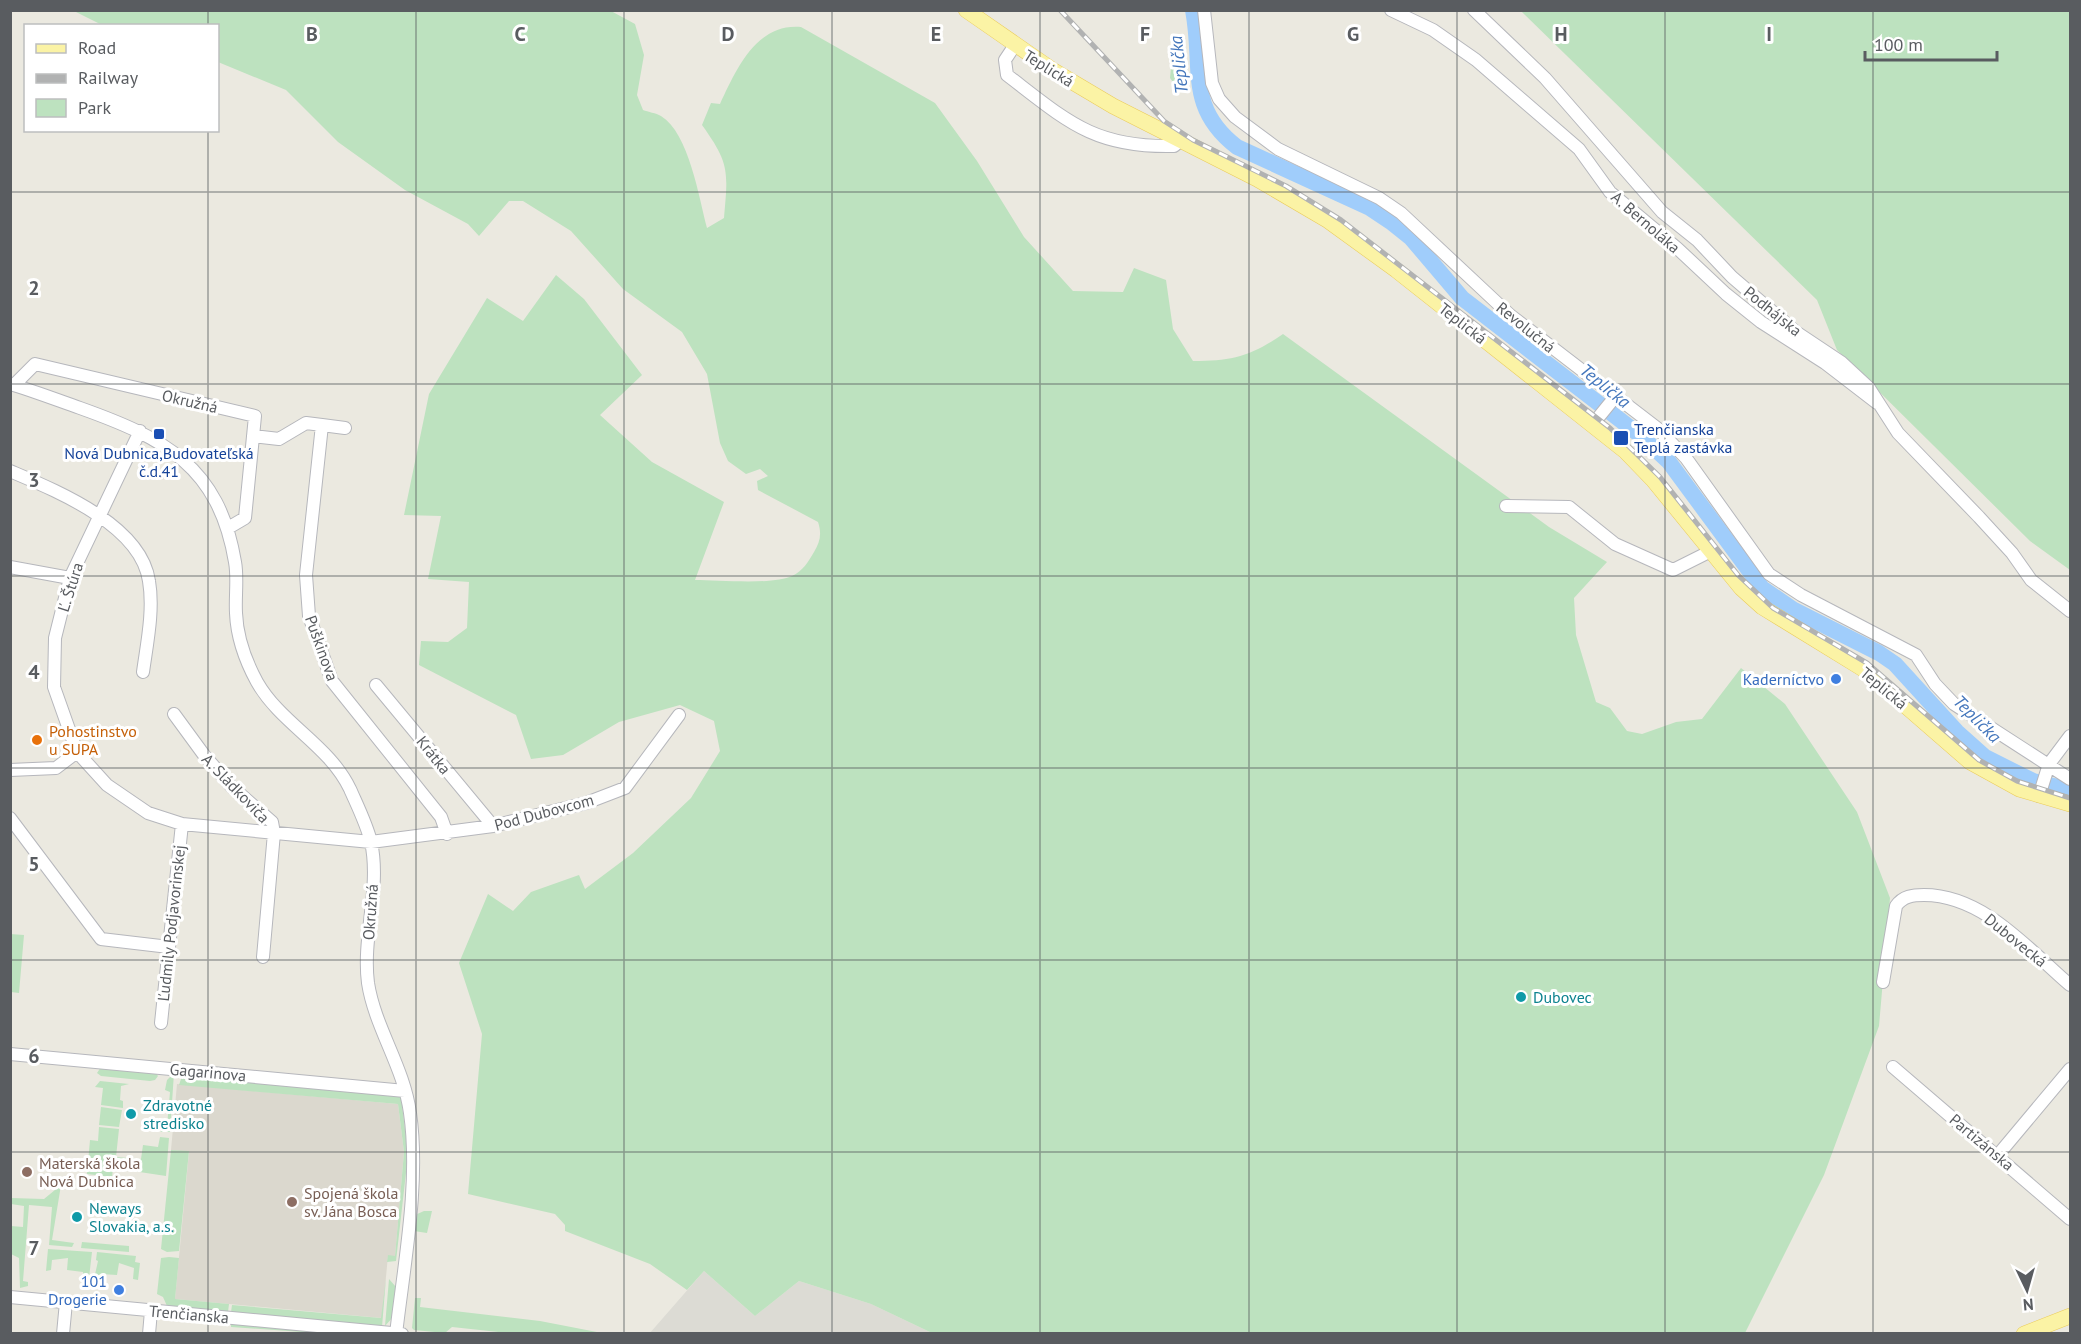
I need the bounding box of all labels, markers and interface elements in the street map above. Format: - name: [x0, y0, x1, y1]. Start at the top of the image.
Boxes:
- text: B: [306, 21, 318, 47]
- text: C: [514, 21, 526, 47]
- text: D: [722, 21, 735, 47]
- text: E: [931, 21, 941, 47]
- text: F: [1140, 21, 1150, 47]
- text: G: [1347, 21, 1359, 47]
- text: H: [1554, 21, 1568, 47]
- text: I: [1766, 21, 1772, 47]
- legend: [24, 24, 219, 132]
- scale bar: [1865, 24, 1997, 62]
- text: 100 m: [1874, 33, 1923, 56]
- water label: Teplička: [1164, 35, 1193, 95]
- text: Road: [78, 36, 116, 59]
- street label: Teplická: [1020, 45, 1078, 91]
- text: Railway: [78, 66, 139, 89]
- text: Park: [78, 96, 111, 119]
- street label: A. Bernoláka: [1607, 187, 1685, 257]
- text: 2: [28, 275, 40, 301]
- street label: Podhájska: [1740, 282, 1806, 340]
- street label: Revolučná: [1493, 297, 1559, 357]
- street label: Teplická: [1435, 298, 1491, 348]
- water label: Teplička: [1575, 358, 1635, 413]
- street label: Okružná: [160, 385, 220, 417]
- place label: Trenčianska Teplá zastávka: [1634, 419, 1733, 457]
- marker: Nová Dubnica,Budovateľská č.d.41: [152, 427, 166, 441]
- marker: Trenčianska Teplá zastávka: [1612, 429, 1630, 447]
- place label: Nová Dubnica,Budovateľská č.d.41: [64, 443, 254, 481]
- text: 3: [28, 467, 40, 493]
- street label: Ľ. Štúra: [53, 560, 87, 614]
- street label: Puškinova: [301, 612, 343, 684]
- text: 4: [28, 659, 40, 685]
- street label: Teplická: [1856, 663, 1912, 713]
- place label: Kaderníctvo: [1743, 669, 1824, 689]
- marker: Kaderníctvo: [1829, 672, 1843, 686]
- water label: Teplička: [1949, 690, 2006, 748]
- place label: Pohostinstvo u SUPA: [49, 721, 137, 759]
- street label: Krátka: [412, 732, 456, 778]
- marker: Pohostinstvo u SUPA: [30, 733, 44, 747]
- street label: A. Sládkoviča: [198, 749, 274, 827]
- street label: Pod Dubovcom: [492, 789, 596, 835]
- street label: Ľudmily Podjavorinskej: [153, 844, 189, 1002]
- text: 5: [28, 851, 40, 877]
- street label: Okružná: [358, 883, 382, 941]
- street label: Dubovecká: [1981, 909, 2051, 971]
- place label: Dubovec: [1533, 987, 1592, 1007]
- marker: Dubovec: [1514, 990, 1528, 1004]
- text: 6: [28, 1043, 40, 1069]
- street label: Gagarinova: [169, 1059, 247, 1085]
- place label: Zdravotné stredisko: [143, 1095, 212, 1133]
- marker: Zdravotné stredisko: [124, 1107, 138, 1121]
- street label: Partizánska: [1946, 1109, 2018, 1175]
- place label: Materská škola Nová Dubnica: [39, 1153, 140, 1191]
- marker: Materská škola Nová Dubnica: [20, 1165, 34, 1179]
- place label: Spojená škola sv. Jána Bosca: [304, 1183, 398, 1221]
- marker: Spojená škola sv. Jána Bosca: [285, 1195, 299, 1209]
- place label: Neways Slovakia, a.s.: [89, 1198, 174, 1236]
- marker: Neways Slovakia, a.s.: [70, 1210, 84, 1224]
- text: 7: [28, 1235, 40, 1261]
- north arrow: [1997, 1260, 2057, 1320]
- place label: 101 Drogerie: [48, 1271, 107, 1309]
- marker: 101 Drogerie: [112, 1283, 126, 1297]
- text: N: [2022, 1295, 2034, 1315]
- street label: Trenčianska: [148, 1301, 230, 1327]

